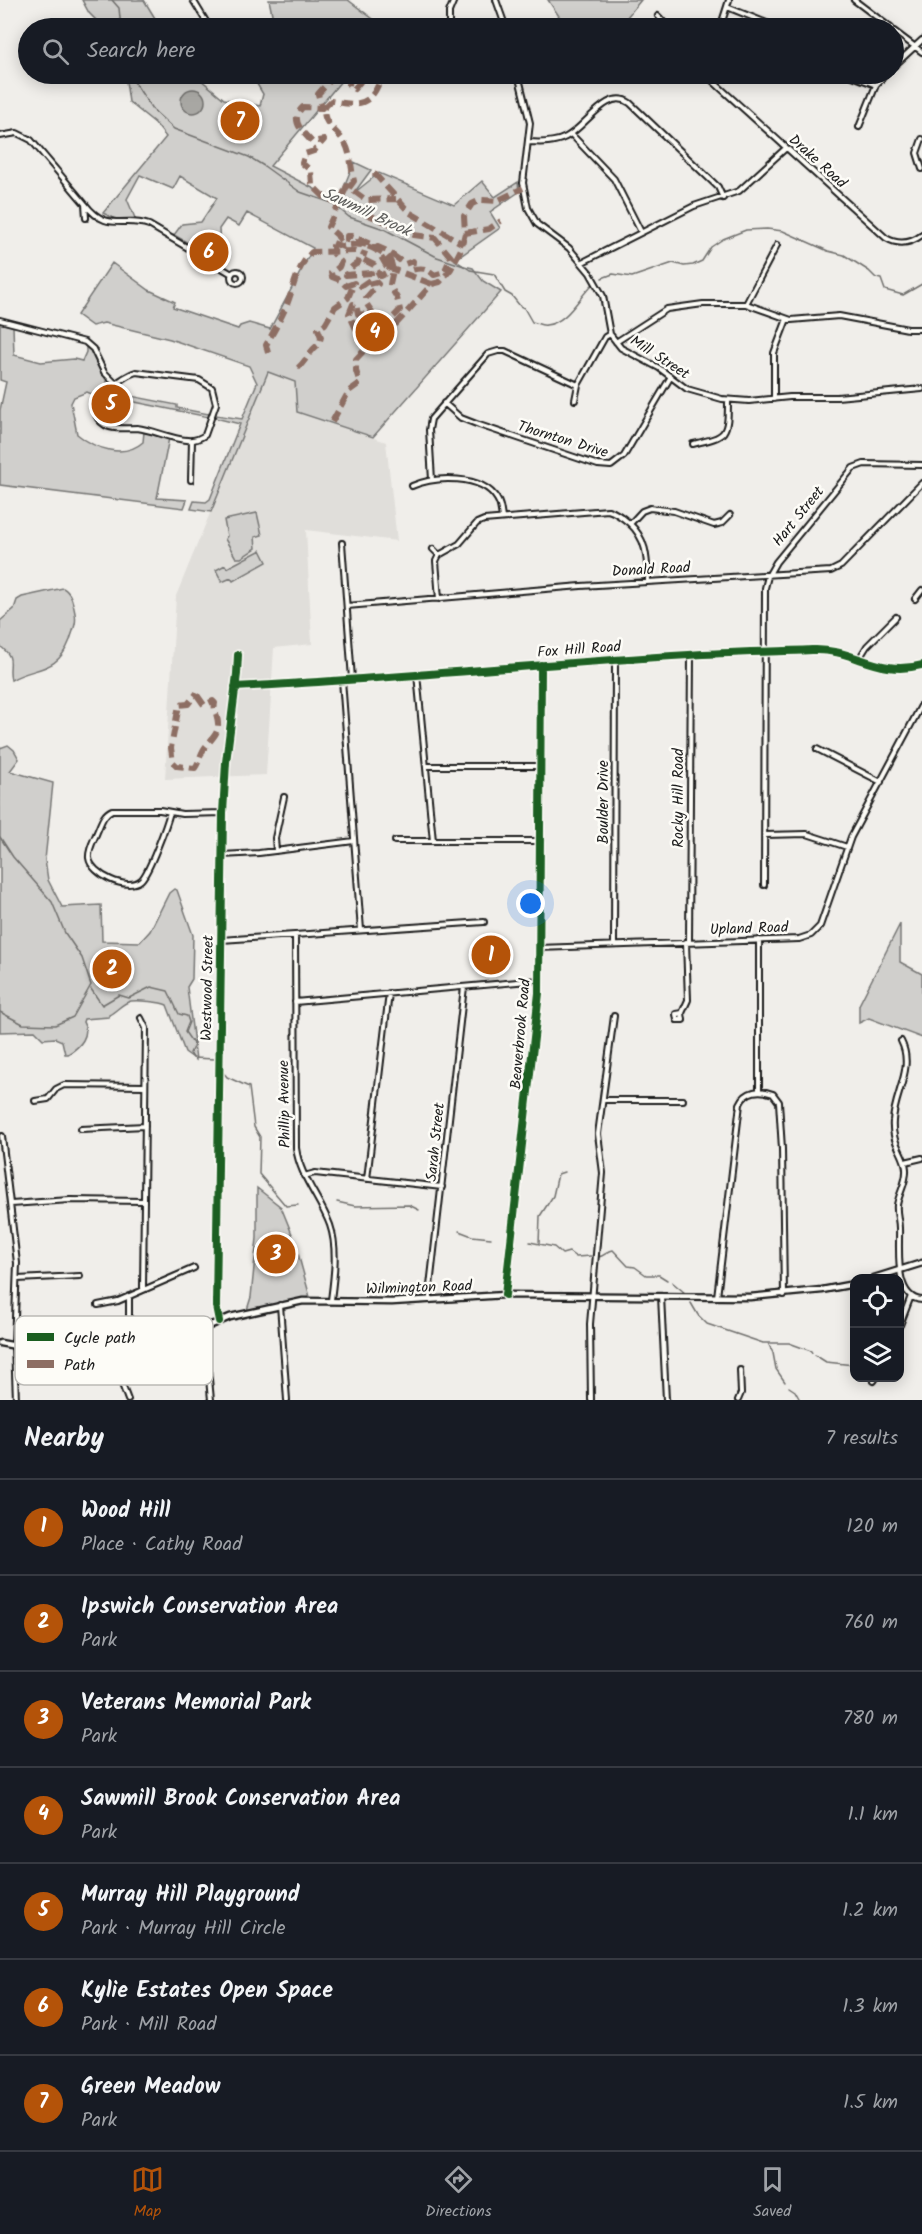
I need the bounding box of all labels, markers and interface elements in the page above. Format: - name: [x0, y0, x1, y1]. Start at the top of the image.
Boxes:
- search box: [18, 18, 904, 84]
- text: Search here: [87, 34, 195, 69]
- icon: search: [39, 35, 72, 68]
- pin: 7: [220, 98, 260, 144]
- street label: Drake Road: [783, 129, 852, 195]
- water label: Sawmill Brook: [318, 181, 417, 245]
- pin: 6: [190, 230, 228, 274]
- pin: 4: [356, 310, 394, 354]
- street label: Mill Street: [625, 330, 694, 386]
- pin: 5: [92, 382, 130, 426]
- street label: Thornton Drive: [514, 415, 611, 465]
- street label: Hart Street: [767, 481, 831, 552]
- street label: Donald Road: [611, 556, 692, 584]
- street label: Fox Hill Road: [536, 635, 622, 665]
- street label: Rocky Hill Road: [667, 748, 691, 848]
- street label: Boulder Drive: [592, 760, 616, 844]
- your location: [516, 889, 545, 918]
- street label: Upland Road: [709, 916, 789, 942]
- pin: 1: [472, 932, 510, 978]
- street label: Westwood Street: [195, 935, 221, 1041]
- pin: 2: [92, 946, 132, 992]
- street label: Beaverbrook Road: [504, 977, 538, 1090]
- street label: Phillip Avenue: [272, 1060, 298, 1148]
- street label: Sarah Street: [420, 1101, 452, 1183]
- pin: 3: [256, 1232, 296, 1276]
- street label: Wilmington Road: [366, 1274, 473, 1302]
- map controls: [850, 1274, 904, 1382]
- button: locate: [850, 1274, 904, 1328]
- legend: [15, 1316, 213, 1385]
- text: Cycle path: [64, 1326, 136, 1351]
- button: layers: [850, 1328, 904, 1382]
- text: Path: [64, 1353, 95, 1378]
- text: Nearby: [24, 1418, 104, 1460]
- text: 7 results: [826, 1423, 898, 1455]
- text: Wood Hill: [81, 1494, 170, 1529]
- text: 1: [40, 1511, 47, 1543]
- text: 120 m: [846, 1511, 898, 1543]
- text: Place · Cathy Road: [81, 1529, 242, 1561]
- text: Ipswich Conservation Area: [81, 1590, 338, 1625]
- text: 2: [38, 1607, 49, 1639]
- text: 760 m: [844, 1607, 898, 1639]
- text: Park: [81, 1625, 117, 1657]
- text: Veterans Memorial Park: [81, 1686, 311, 1721]
- text: 3: [38, 1703, 49, 1735]
- text: 780 m: [843, 1703, 898, 1735]
- text: Park: [81, 1721, 117, 1753]
- text: Sawmill Brook Conservation Area: [81, 1782, 400, 1817]
- text: 4: [38, 1799, 49, 1831]
- text: 1.1 km: [847, 1799, 898, 1831]
- text: Park: [81, 1817, 117, 1849]
- text: Murray Hill Playground: [81, 1878, 300, 1913]
- text: 5: [38, 1895, 49, 1927]
- text: 1.2 km: [842, 1895, 898, 1927]
- text: Park · Murray Hill Circle: [81, 1913, 286, 1945]
- text: Kylie Estates Open Space: [81, 1974, 333, 2009]
- text: 6: [38, 1991, 49, 2023]
- text: 1.3 km: [842, 1991, 898, 2023]
- text: Park · Mill Road: [81, 2009, 216, 2041]
- text: Green Meadow: [81, 2070, 220, 2105]
- text: 7: [39, 2087, 48, 2119]
- text: 1.5 km: [843, 2087, 898, 2119]
- text: Park: [81, 2105, 117, 2137]
- tab: Map: [131, 2163, 164, 2224]
- tab: Directions: [425, 2163, 492, 2224]
- tab: Saved: [753, 2163, 791, 2224]

